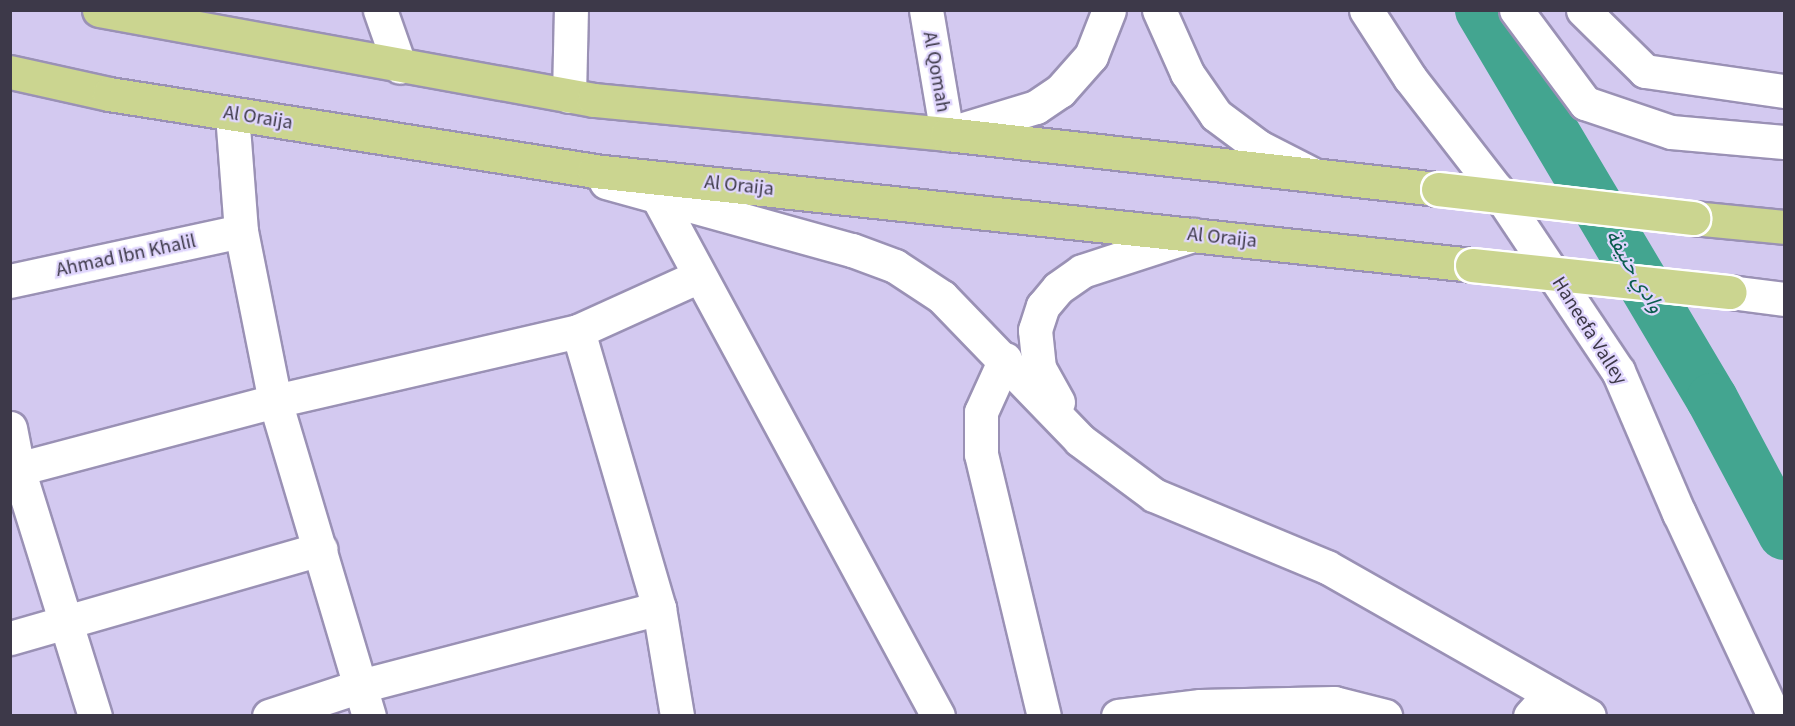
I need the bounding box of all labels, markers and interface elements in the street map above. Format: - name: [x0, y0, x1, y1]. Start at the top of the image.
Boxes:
- street label: Al Qomah: [917, 30, 955, 114]
- street label: Al Oraija: [222, 101, 294, 135]
- street label: Al Oraija: [703, 170, 775, 202]
- street label: Al Oraija: [1186, 222, 1258, 254]
- water label: وادي حنيفة: [1600, 225, 1670, 317]
- street label: Ahmad Ibn Khalil: [54, 229, 198, 283]
- street label: Haneefa Valley: [1546, 273, 1632, 389]

